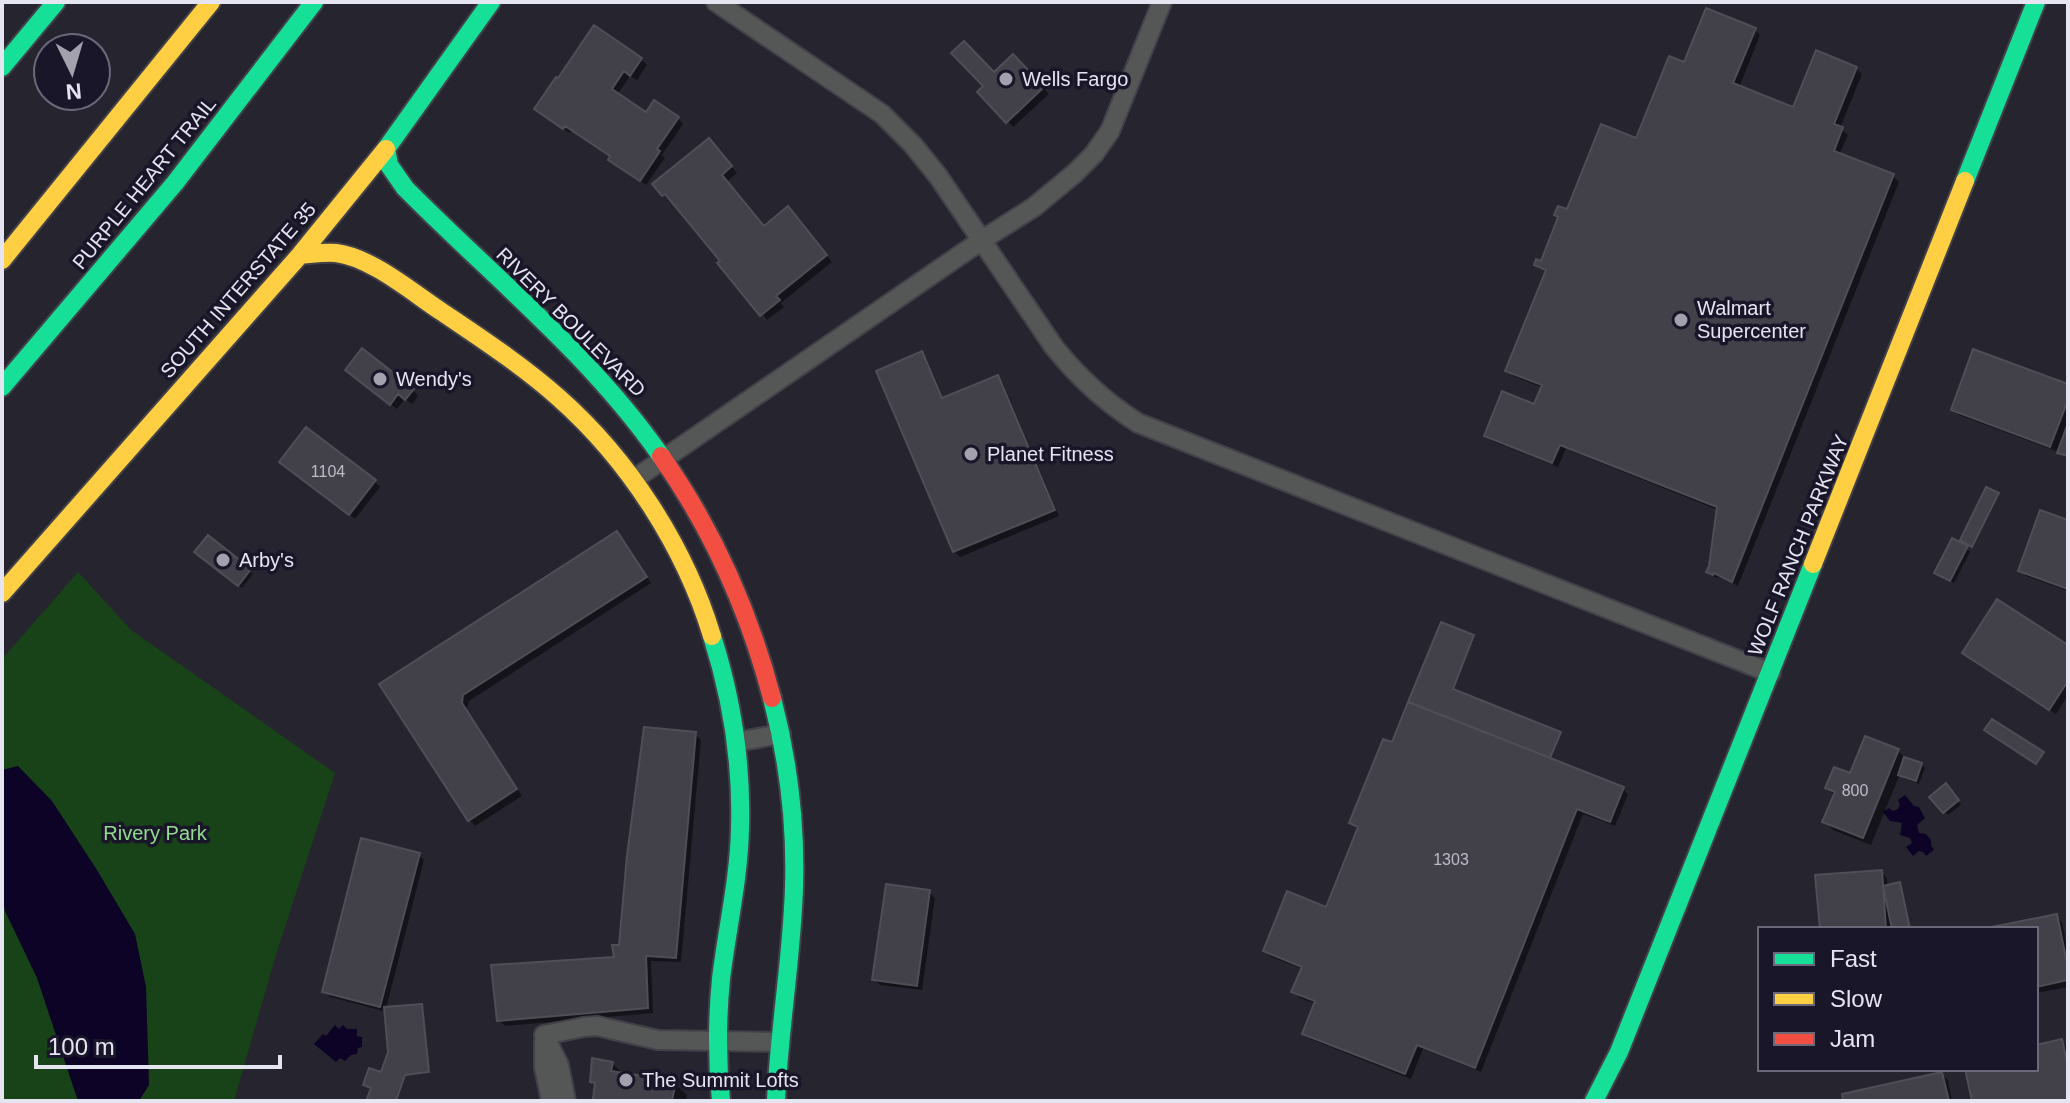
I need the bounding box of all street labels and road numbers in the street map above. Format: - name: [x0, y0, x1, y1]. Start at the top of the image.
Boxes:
- street label: PURPLE HEART TRAIL: [68, 93, 220, 273]
- street label: SOUTH INTERSTATE 35: [156, 198, 320, 382]
- street label: RIVERY BOULEVARD: [492, 243, 650, 401]
- street label: WOLF RANCH PARKWAY: [1744, 431, 1852, 659]

